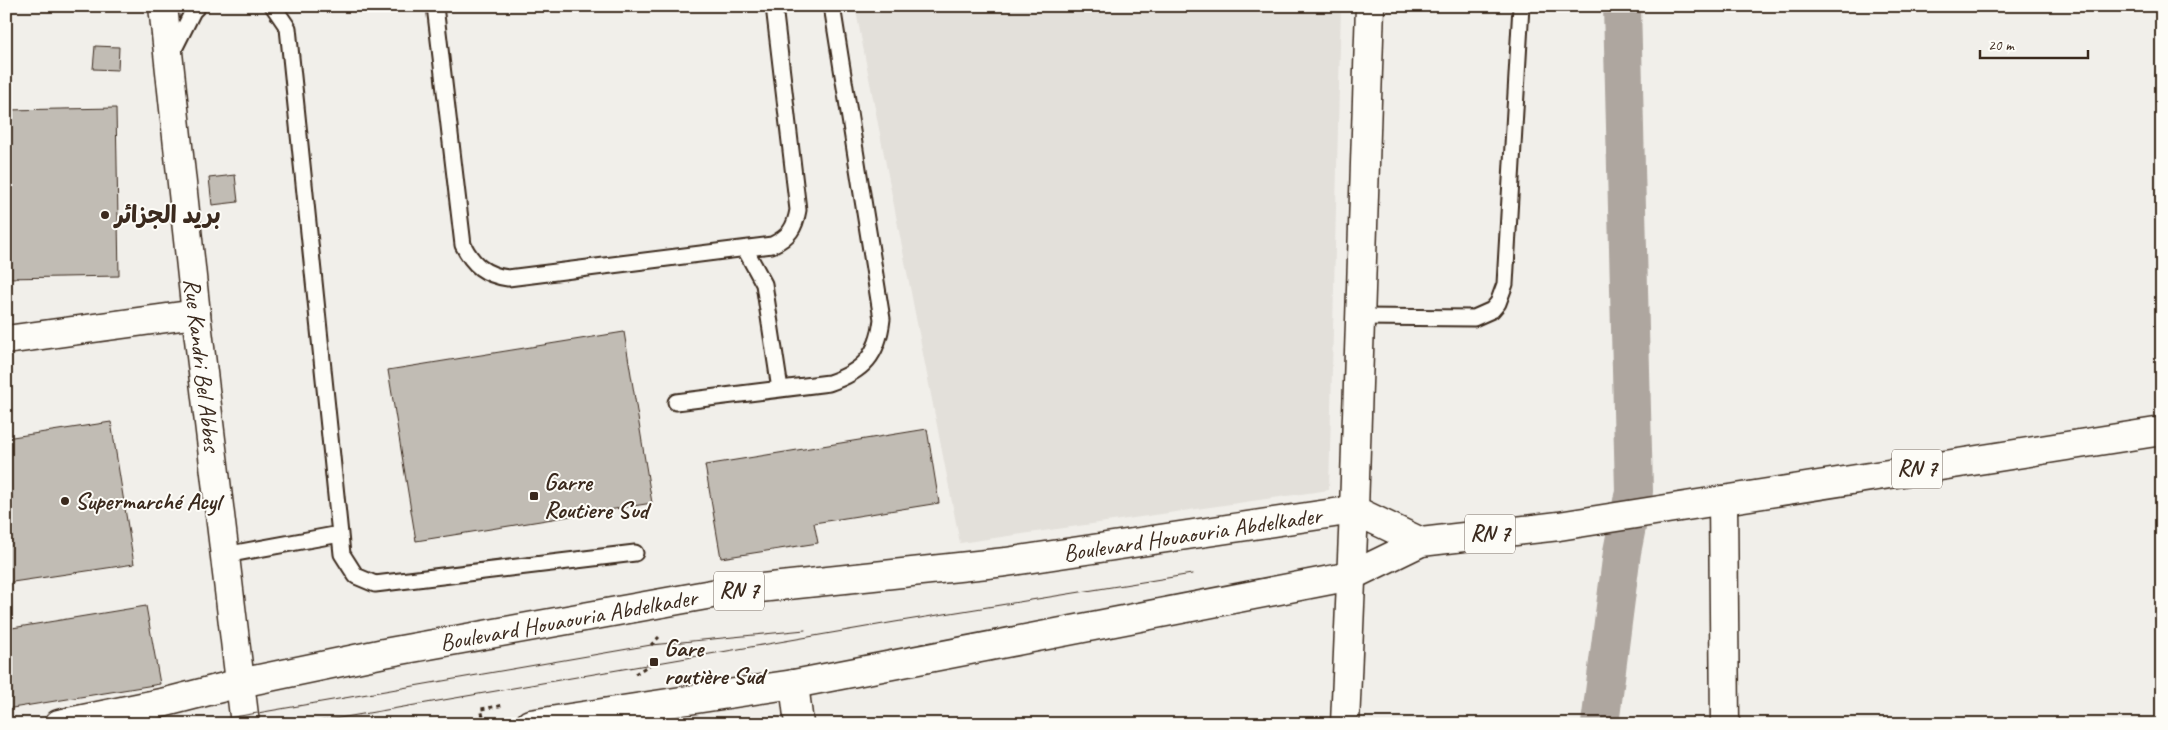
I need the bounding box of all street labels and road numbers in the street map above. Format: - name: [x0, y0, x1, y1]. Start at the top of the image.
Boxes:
- street label: Rue Kandri Bel Abbes: [177, 277, 228, 456]
- road number: RN 7: [1892, 449, 1942, 488]
- street label: Boulevard Houaouria Abdelkader: [1061, 500, 1326, 568]
- road number: RN 7: [1465, 514, 1515, 554]
- road number: RN 7: [714, 572, 764, 610]
- street label: Boulevard Houaouria Abdelkader: [437, 582, 701, 658]

